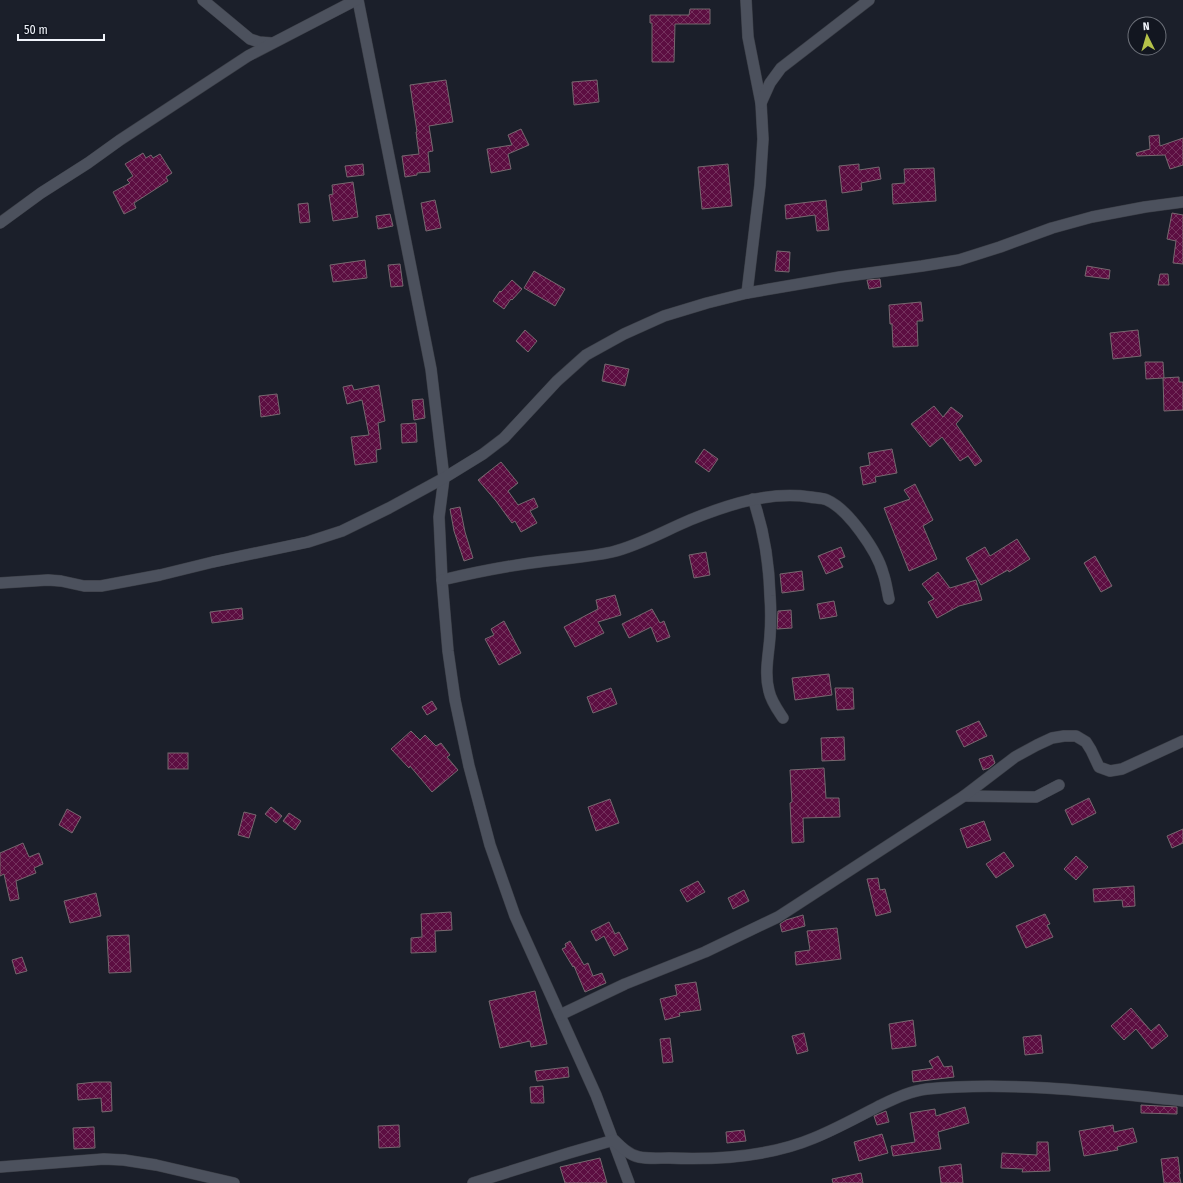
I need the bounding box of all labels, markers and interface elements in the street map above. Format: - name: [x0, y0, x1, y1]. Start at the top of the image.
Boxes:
- scale bar: [18, 16, 104, 42]
- north arrow: [1127, 16, 1167, 56]
- text: N: [1142, 20, 1150, 33]
- text: 50 m: [24, 23, 48, 37]

